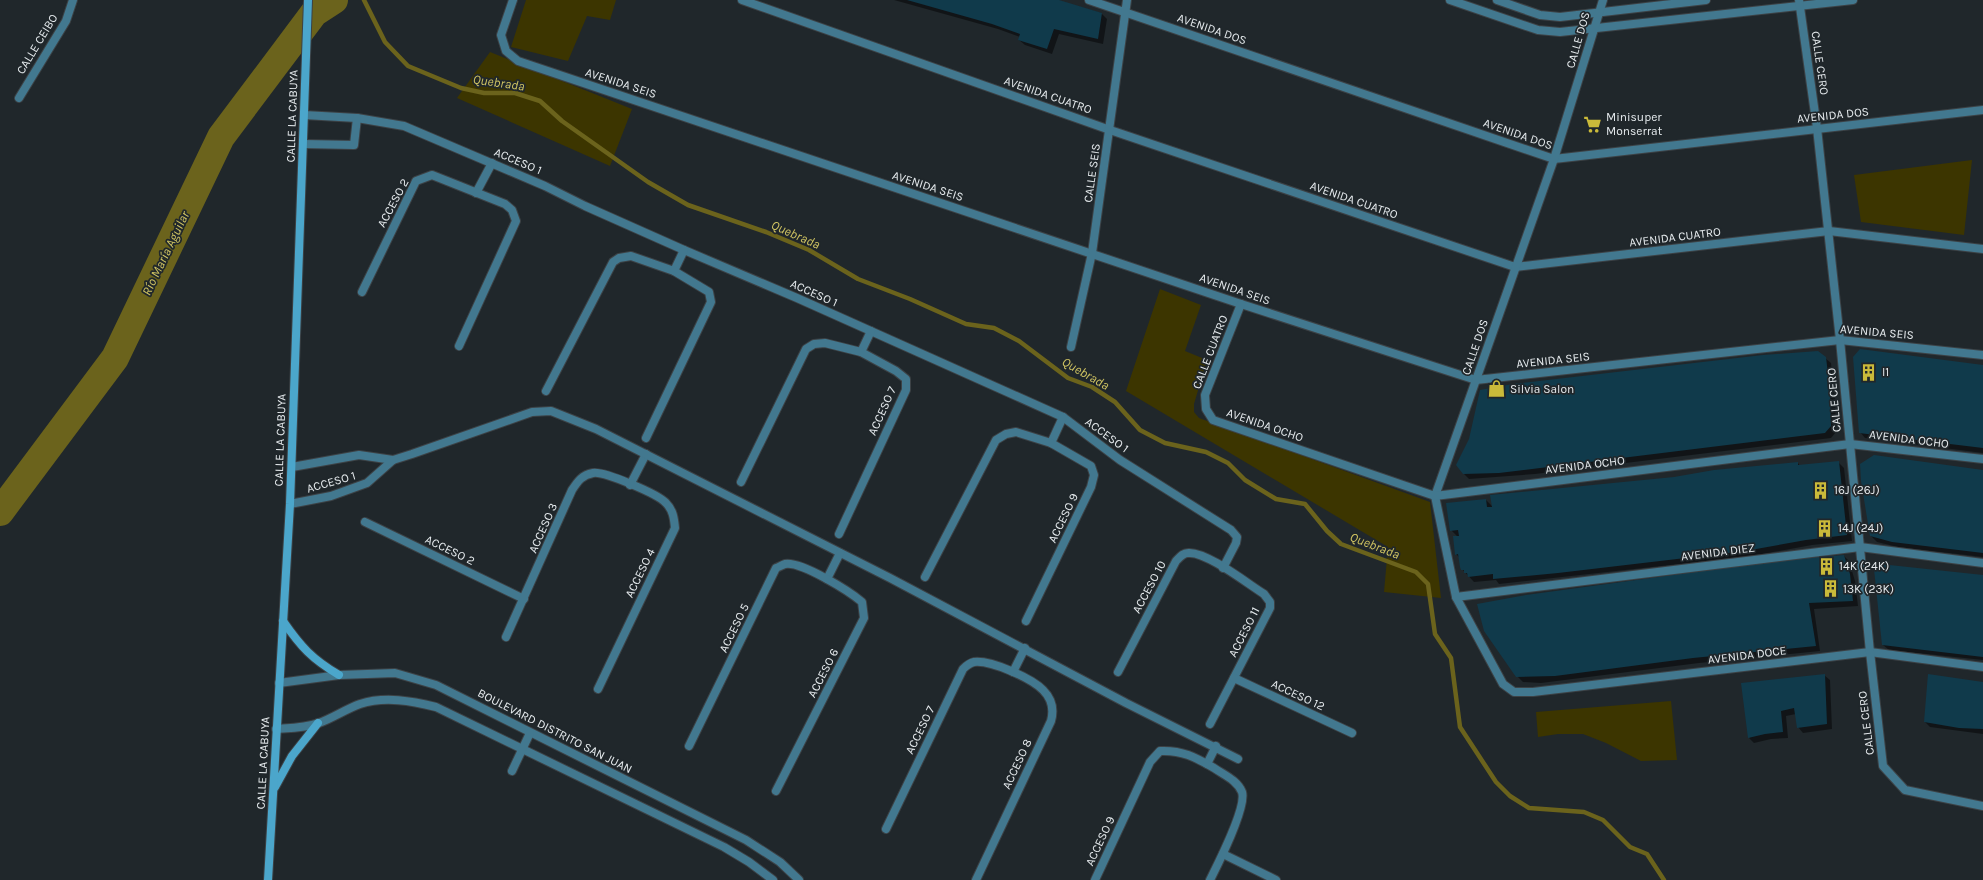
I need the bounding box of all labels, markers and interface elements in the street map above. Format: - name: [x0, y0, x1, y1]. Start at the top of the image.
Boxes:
- street label: CALLE DOS: [1563, 10, 1593, 70]
- street label: CALLE CEIBO: [14, 11, 61, 77]
- street label: AVENIDA DOS: [1176, 11, 1248, 47]
- street label: CALLE CERO: [1809, 30, 1831, 96]
- street label: AVENIDA SEIS: [584, 65, 658, 101]
- street label: CALLE LA CABUYA: [283, 69, 301, 163]
- water label: Quebrada: [472, 71, 526, 94]
- street label: AVENIDA CUATRO: [1002, 73, 1094, 117]
- street label: AVENIDA DOS: [1796, 104, 1870, 126]
- place label: Minisuper Monserrat: [1606, 110, 1663, 138]
- supermarket icon: Minisuper Monserrat: [1583, 114, 1603, 134]
- street label: AVENIDA DOS: [1482, 116, 1554, 152]
- street label: CALLE SEIS: [1081, 142, 1103, 204]
- street label: ACCESO 1: [492, 145, 544, 177]
- street label: AVENIDA SEIS: [891, 168, 965, 204]
- street label: ACCESO 2: [374, 176, 412, 230]
- street label: AVENIDA CUATRO: [1308, 178, 1400, 222]
- water label: Río María Aguilar: [139, 208, 193, 298]
- water label: Quebrada: [769, 217, 823, 252]
- street label: AVENIDA CUATRO: [1628, 224, 1722, 250]
- street label: AVENIDA SEIS: [1198, 270, 1272, 308]
- street label: ACCESO 1: [788, 276, 840, 310]
- street label: CALLE CUATRO: [1190, 313, 1231, 391]
- street label: CALLE DOS: [1459, 317, 1491, 377]
- street label: AVENIDA SEIS: [1840, 322, 1914, 342]
- street label: AVENIDA SEIS: [1516, 349, 1590, 371]
- water label: Quebrada: [1059, 354, 1112, 393]
- building icon: I1: [1859, 362, 1879, 382]
- place label: I1: [1882, 365, 1889, 379]
- street label: CALLE CERO: [1824, 367, 1844, 433]
- shop icon: Silvia Salon: [1487, 379, 1507, 399]
- place label: Silvia Salon: [1510, 382, 1574, 396]
- street label: ACCESO 7: [865, 384, 899, 438]
- street label: CALLE LA CABUYA: [271, 393, 289, 487]
- street label: AVENIDA OCHO: [1225, 405, 1305, 445]
- street label: ACCESO 1: [1083, 415, 1131, 455]
- street label: AVENIDA OCHO: [1868, 427, 1950, 451]
- street label: AVENIDA OCHO: [1544, 453, 1626, 477]
- street label: ACCESO 1: [305, 468, 357, 496]
- building icon: 16J (26J): [1811, 480, 1831, 500]
- place label: 16J (26J): [1834, 483, 1880, 497]
- street label: ACCESO 9: [1045, 491, 1081, 545]
- street label: ACCESO 3: [526, 501, 560, 555]
- building icon: 14J (24J): [1815, 518, 1835, 538]
- place label: 14J (24J): [1838, 521, 1883, 535]
- water label: Quebrada: [1348, 529, 1402, 562]
- street label: ACCESO 2: [423, 532, 477, 568]
- street label: AVENIDA DIEZ: [1680, 541, 1756, 563]
- street label: ACCESO 4: [622, 546, 658, 600]
- building icon: 14K (24K): [1816, 556, 1836, 576]
- street label: ACCESO 10: [1129, 558, 1169, 616]
- place label: 14K (24K): [1839, 559, 1889, 573]
- building icon: 13K (23K): [1820, 579, 1840, 599]
- place label: 13K (23K): [1843, 582, 1894, 596]
- street label: ACCESO 5: [716, 601, 752, 655]
- street label: ACCESO 11: [1225, 605, 1263, 659]
- street label: AVENIDA DOCE: [1707, 643, 1787, 667]
- street label: ACCESO 6: [805, 646, 841, 700]
- street label: ACCESO 12: [1269, 677, 1327, 713]
- street label: BOULEVARD DISTRITO SAN JUAN: [475, 686, 635, 776]
- street label: CALLE CERO: [1855, 690, 1877, 756]
- street label: ACCESO 7: [902, 703, 938, 756]
- street label: CALLE LA CABUYA: [254, 716, 272, 810]
- street label: ACCESO 8: [999, 737, 1035, 791]
- street label: ACCESO 9: [1082, 814, 1118, 868]

